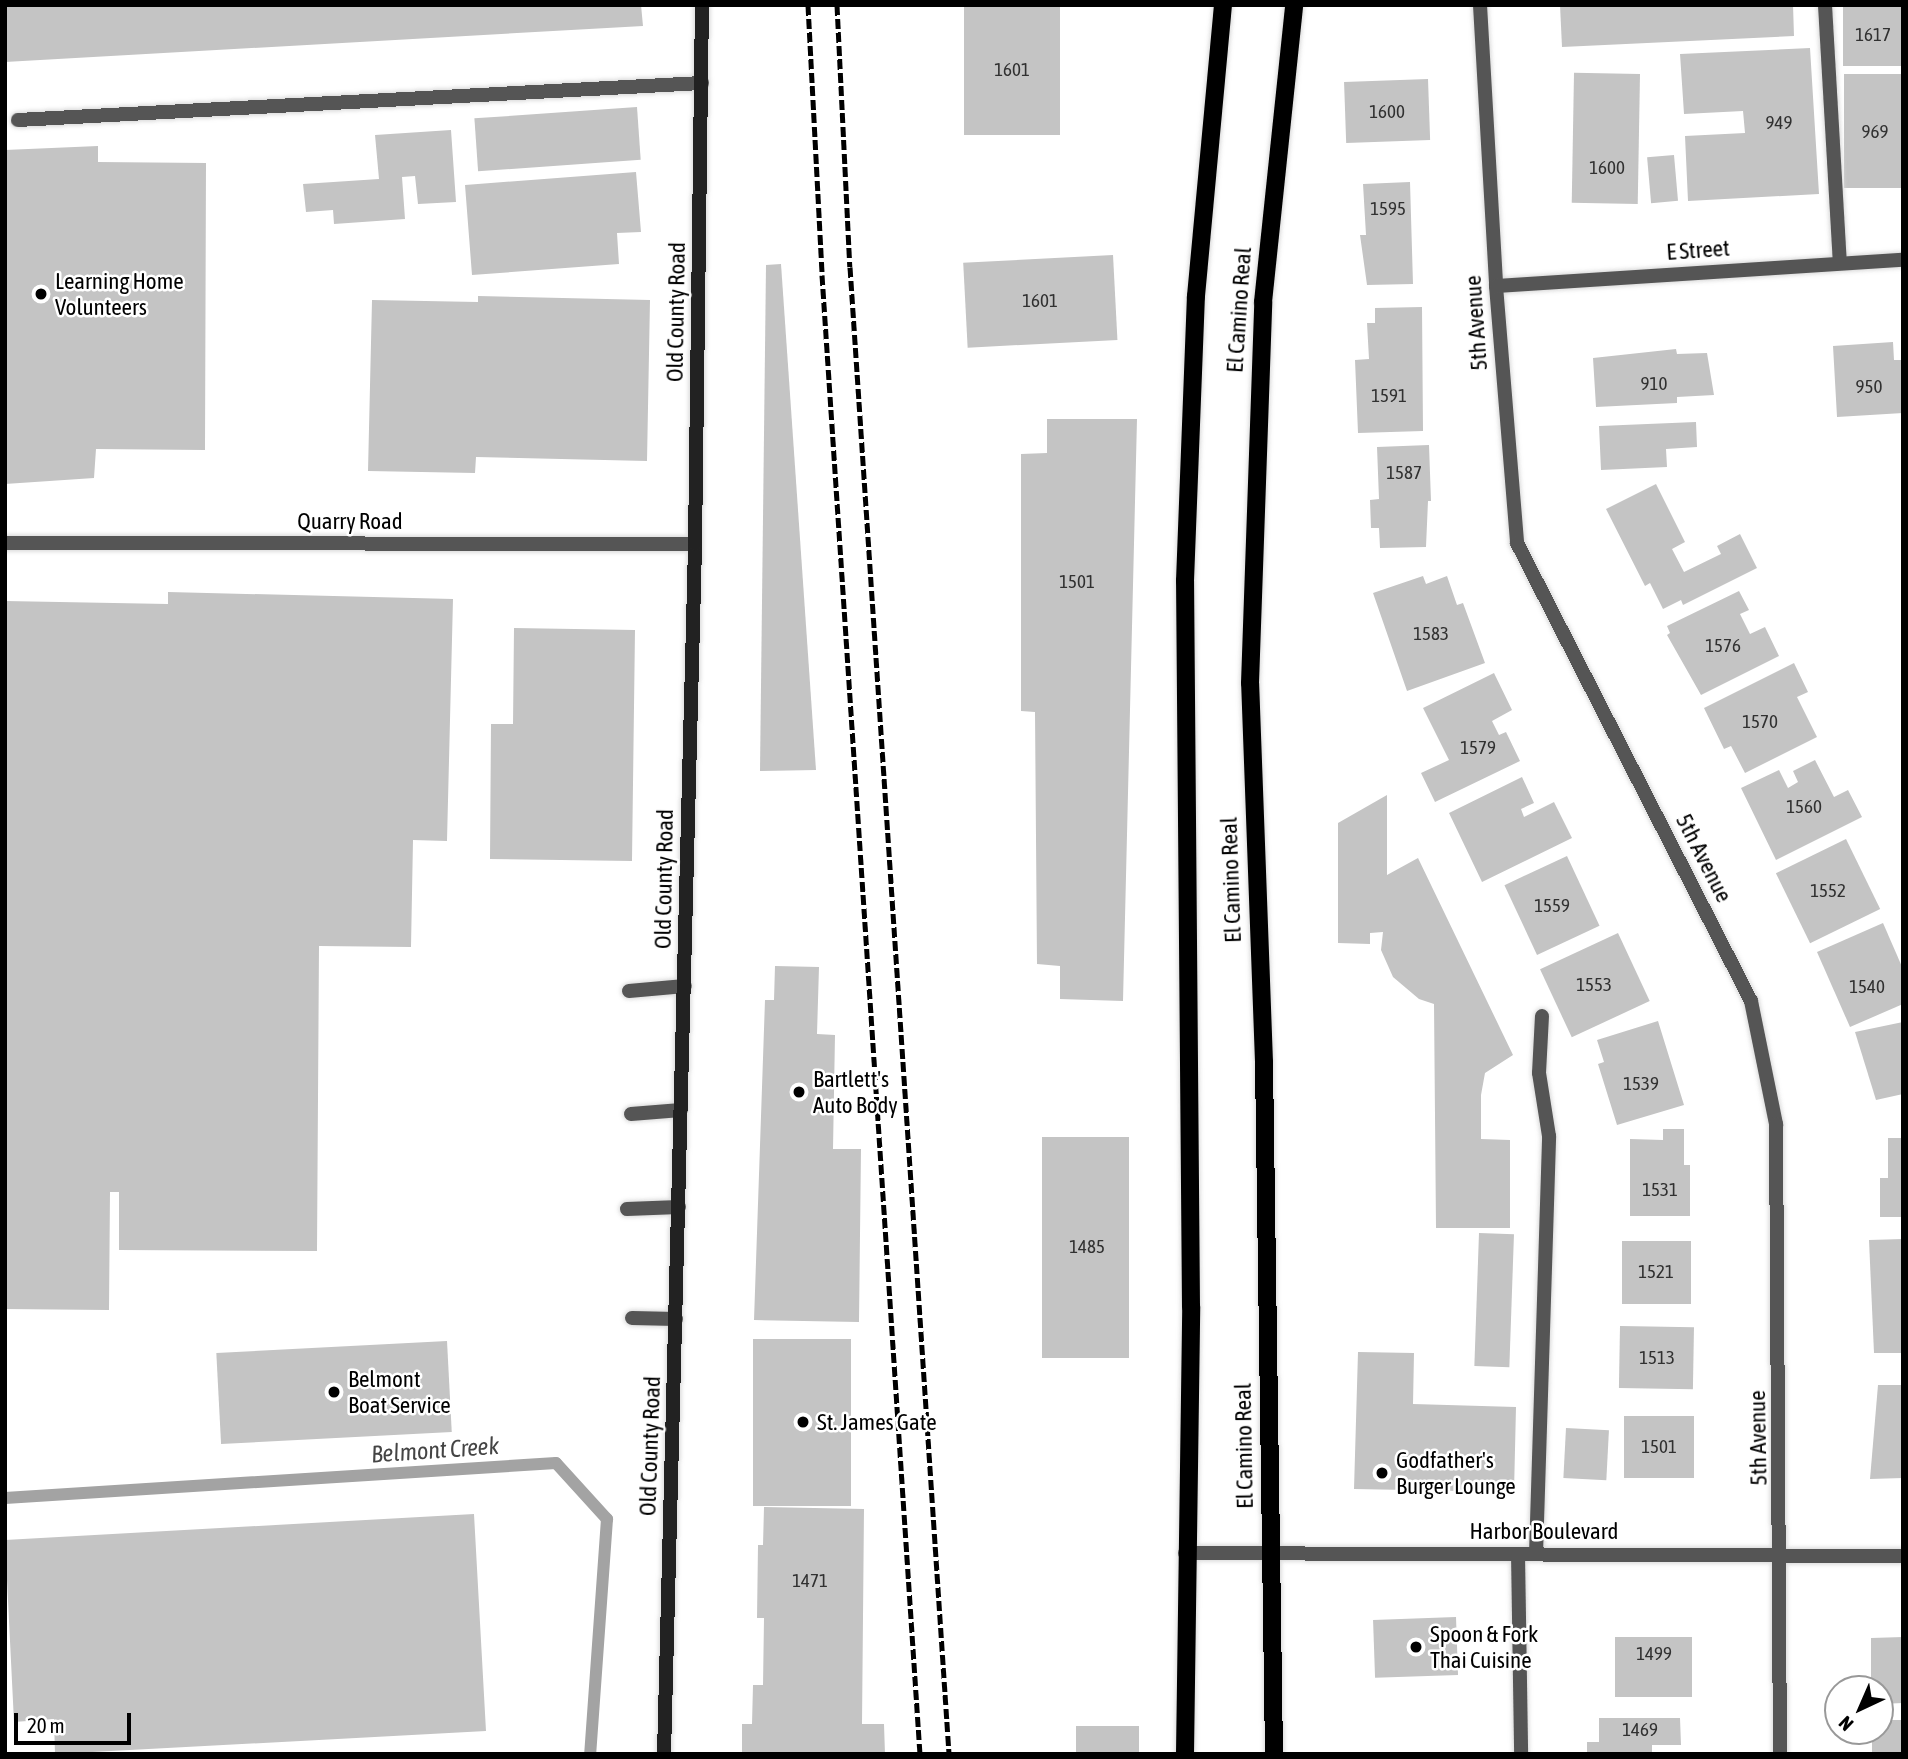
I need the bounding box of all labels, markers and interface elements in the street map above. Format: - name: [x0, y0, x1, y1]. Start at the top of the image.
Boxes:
- house number: 1617: [1855, 24, 1891, 46]
- house number: 1601: [994, 59, 1030, 81]
- house number: 1600: [1369, 101, 1405, 123]
- house number: 949: [1766, 112, 1792, 134]
- house number: 969: [1862, 121, 1888, 143]
- house number: 1600: [1589, 157, 1625, 179]
- house number: 1595: [1370, 198, 1406, 220]
- street label: E Street: [1665, 234, 1731, 266]
- street label: Old County Road: [661, 242, 691, 382]
- street label: El Camino Real: [1221, 246, 1257, 374]
- place label: Learning Home Volunteers: [55, 267, 184, 321]
- street label: 5th Avenue: [1459, 274, 1493, 372]
- marker: Learning Home Volunteers: [33, 286, 49, 302]
- house number: 1601: [1022, 290, 1058, 312]
- house number: 910: [1641, 373, 1667, 395]
- house number: 950: [1856, 376, 1882, 398]
- house number: 1591: [1371, 385, 1407, 407]
- house number: 1587: [1386, 462, 1422, 484]
- street label: Quarry Road: [297, 507, 403, 535]
- house number: 1501: [1059, 571, 1095, 593]
- house number: 1583: [1413, 623, 1449, 645]
- house number: 1576: [1705, 635, 1741, 657]
- house number: 1570: [1742, 711, 1778, 733]
- house number: 1579: [1460, 737, 1496, 759]
- house number: 1560: [1786, 796, 1822, 818]
- street label: Old County Road: [649, 809, 679, 949]
- street label: 5th Avenue: [1670, 809, 1738, 907]
- street label: El Camino Real: [1215, 817, 1247, 943]
- house number: 1552: [1810, 880, 1846, 902]
- house number: 1559: [1534, 895, 1570, 917]
- house number: 1553: [1576, 974, 1612, 996]
- house number: 1540: [1849, 976, 1885, 998]
- place label: Bartlett's Auto Body: [813, 1065, 898, 1119]
- house number: 1539: [1623, 1073, 1659, 1095]
- marker: Bartlett's Auto Body: [791, 1084, 807, 1100]
- house number: 1531: [1642, 1179, 1678, 1201]
- house number: 1485: [1069, 1236, 1105, 1258]
- house number: 1521: [1638, 1261, 1674, 1283]
- house number: 1513: [1639, 1347, 1675, 1369]
- place label: Belmont Boat Service: [348, 1365, 451, 1419]
- street label: Old County Road: [634, 1376, 666, 1516]
- street label: El Camino Real: [1229, 1383, 1259, 1509]
- marker: Belmont Boat Service: [326, 1384, 342, 1400]
- street label: 5th Avenue: [1743, 1390, 1773, 1486]
- place label: St. James Gate: [817, 1408, 937, 1436]
- marker: St. James Gate: [795, 1414, 811, 1430]
- water label: Belmont Creek: [370, 1431, 500, 1469]
- house number: 1501: [1641, 1436, 1677, 1458]
- place label: Godfather's Burger Lounge: [1396, 1446, 1516, 1500]
- marker: Godfather's Burger Lounge: [1374, 1465, 1390, 1481]
- street label: Harbor Boulevard: [1469, 1517, 1619, 1545]
- house number: 1471: [792, 1570, 828, 1592]
- place label: Spoon & Fork Thai Cuisine: [1430, 1620, 1538, 1674]
- marker: Spoon & Fork Thai Cuisine: [1408, 1639, 1424, 1655]
- house number: 1499: [1636, 1643, 1672, 1665]
- north arrow: [1824, 1675, 1894, 1745]
- scale bar: [18, 1700, 135, 1744]
- text: N: [1834, 1712, 1857, 1735]
- text: 20 m: [27, 1713, 65, 1737]
- house number: 1469: [1622, 1719, 1658, 1741]

